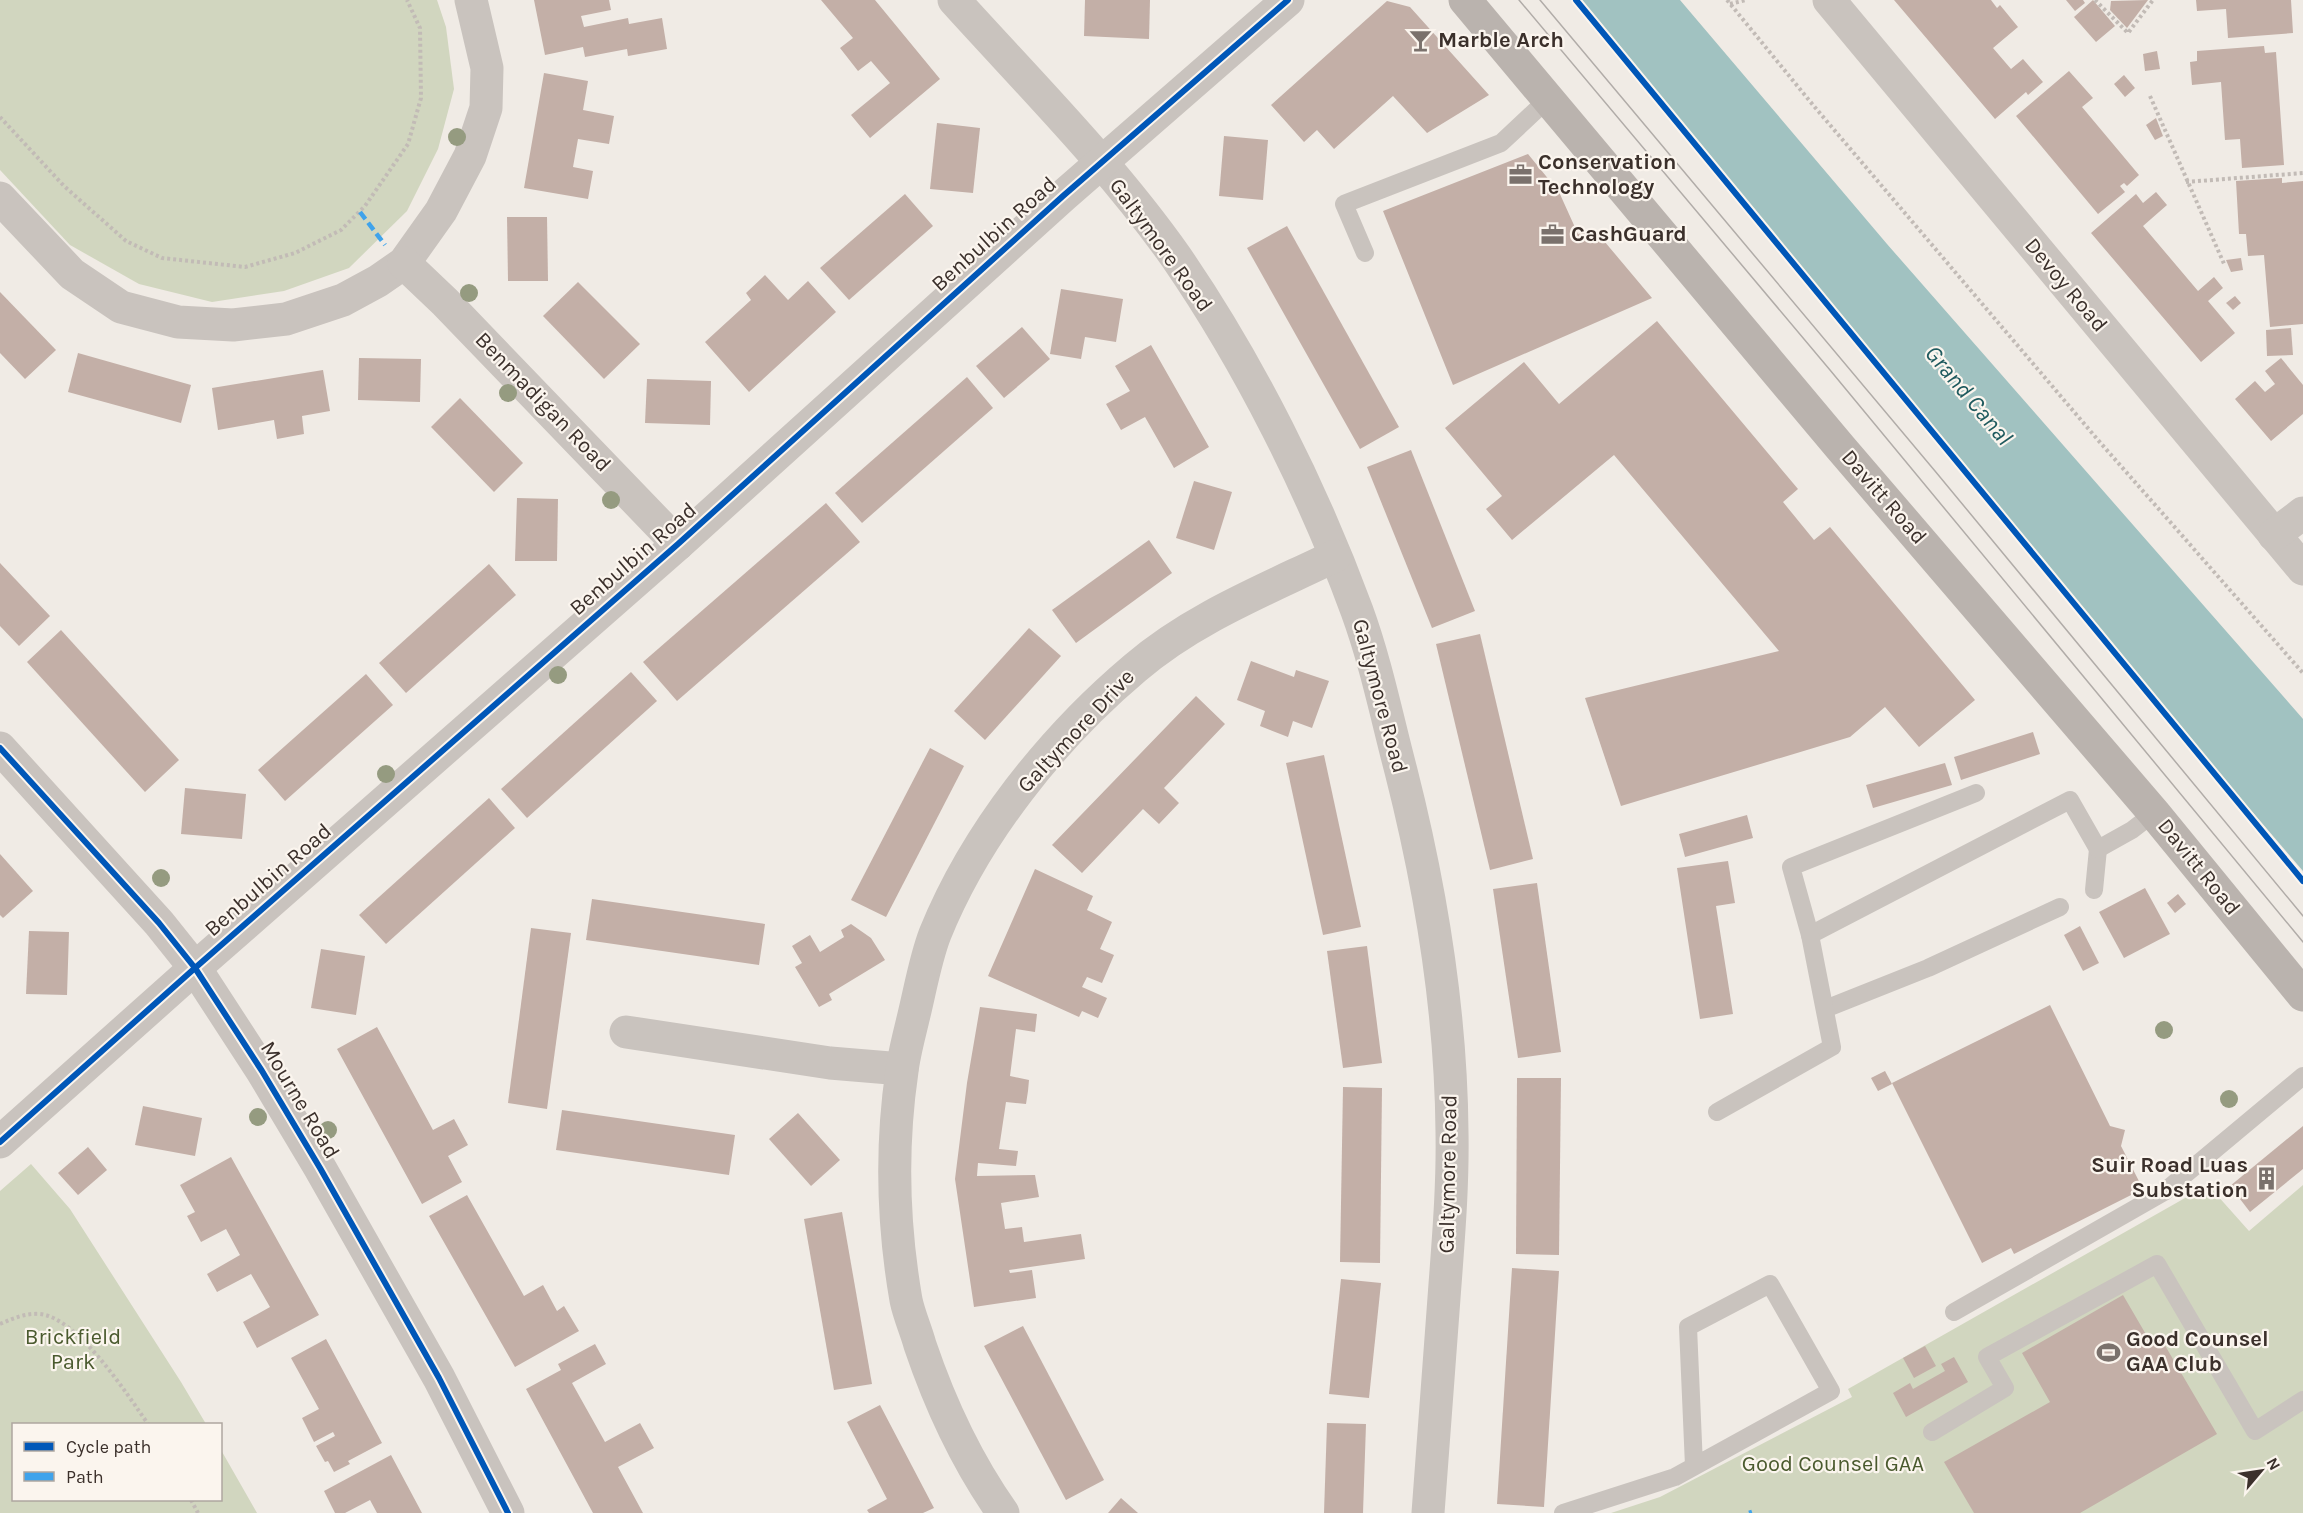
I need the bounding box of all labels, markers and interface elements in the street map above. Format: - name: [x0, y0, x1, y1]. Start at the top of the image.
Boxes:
- bar icon: Marble Arch: [1407, 27, 1433, 53]
- place label: Marble Arch: [1438, 27, 1564, 53]
- place label: Conservation Technology: [1538, 149, 1676, 200]
- office icon: Conservation Technology: [1507, 162, 1533, 188]
- street label: Benbulbin Road: [926, 171, 1062, 297]
- street label: Galtymore Road: [1104, 173, 1218, 317]
- office icon: CashGuard: [1540, 221, 1566, 247]
- place label: CashGuard: [1571, 221, 1687, 247]
- street label: Devoy Road: [2019, 233, 2113, 337]
- street label: Benmadigan Road: [470, 327, 616, 477]
- water label: Grand Canal: [1919, 339, 2019, 451]
- street label: Davitt Road: [1836, 444, 1932, 550]
- street label: Benbulbin Road: [564, 497, 702, 621]
- street label: Galtymore Road: [1347, 616, 1413, 776]
- street label: Galtymore Drive: [1012, 664, 1140, 798]
- street label: Davitt Road: [2152, 813, 2246, 921]
- street label: Benbulbin Road: [199, 818, 337, 942]
- street label: Mourne Road: [255, 1037, 345, 1163]
- street label: Galtymore Road: [1434, 1094, 1462, 1254]
- place label: Suir Road Luas Substation: [2091, 1152, 2248, 1203]
- building icon: Suir Road Luas Substation: [2253, 1165, 2279, 1191]
- park label: Brickfield Park: [25, 1324, 121, 1375]
- place label: Good Counsel GAA Club: [2126, 1326, 2269, 1377]
- sports icon: Good Counsel GAA Club: [2095, 1339, 2121, 1365]
- legend: [12, 1423, 222, 1501]
- text: Cycle path: [66, 1436, 151, 1458]
- north arrow: [2231, 1441, 2291, 1501]
- park label: Good Counsel GAA: [1742, 1451, 1924, 1477]
- text: N: [2263, 1454, 2285, 1474]
- text: Path: [66, 1466, 104, 1488]

